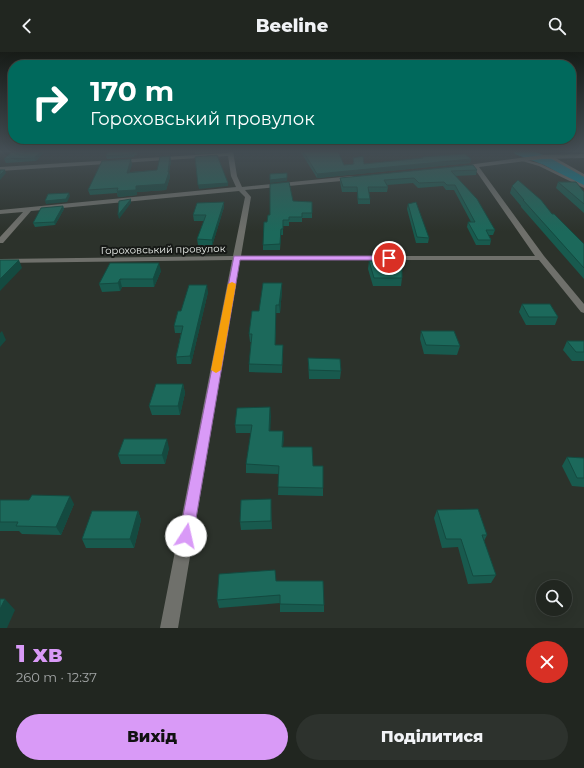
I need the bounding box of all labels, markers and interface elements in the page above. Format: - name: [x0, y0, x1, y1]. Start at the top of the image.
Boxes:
- icon: back: [16, 15, 38, 37]
- text: Beeline: [256, 15, 328, 37]
- icon: search: [546, 15, 568, 37]
- text: 170 m: [90, 74, 174, 108]
- icon: right: [24, 76, 76, 128]
- text: Гороховський провулок: [90, 108, 315, 130]
- pin: [372, 241, 406, 275]
- street label: Гороховський провулок: [101, 242, 226, 257]
- icon: arrive: [378, 247, 400, 269]
- position arrow: [165, 515, 207, 557]
- map controls: [536, 580, 572, 616]
- button: search: [536, 580, 572, 616]
- text: 1 хв: [16, 639, 63, 668]
- button: close: [526, 641, 568, 683]
- text: 260 m · 12:37: [16, 669, 97, 685]
- button: Вихід: [16, 714, 288, 760]
- button: Поділитися: [296, 714, 568, 760]

